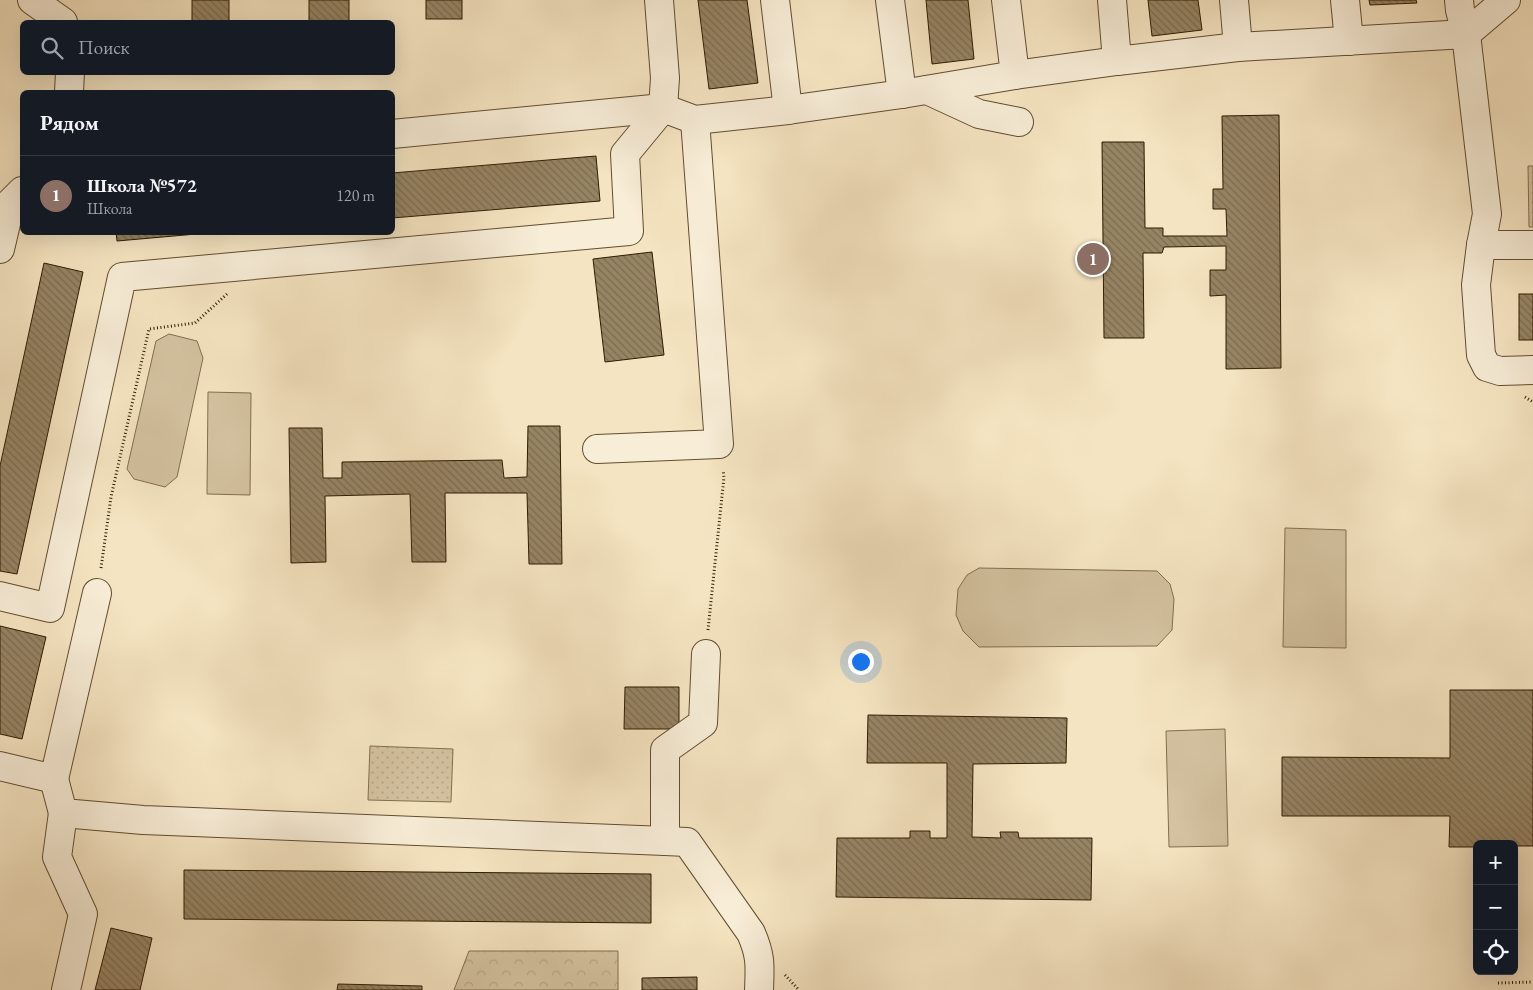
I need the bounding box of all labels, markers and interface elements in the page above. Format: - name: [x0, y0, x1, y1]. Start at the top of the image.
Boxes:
- search box: [20, 20, 395, 75]
- icon: search: [38, 34, 66, 62]
- text: Поиск: [78, 35, 130, 60]
- text: Рядом: [40, 109, 99, 136]
- text: Школа №572: [87, 173, 197, 198]
- text: 1: [52, 185, 60, 206]
- text: 120 m: [336, 185, 375, 206]
- text: Школа: [87, 198, 132, 219]
- pin: 1: [1077, 240, 1109, 278]
- your location: [848, 649, 874, 675]
- map controls: [1473, 840, 1518, 975]
- button: +: [1473, 840, 1518, 885]
- button: −: [1473, 885, 1518, 930]
- button: locate: [1473, 930, 1518, 975]

